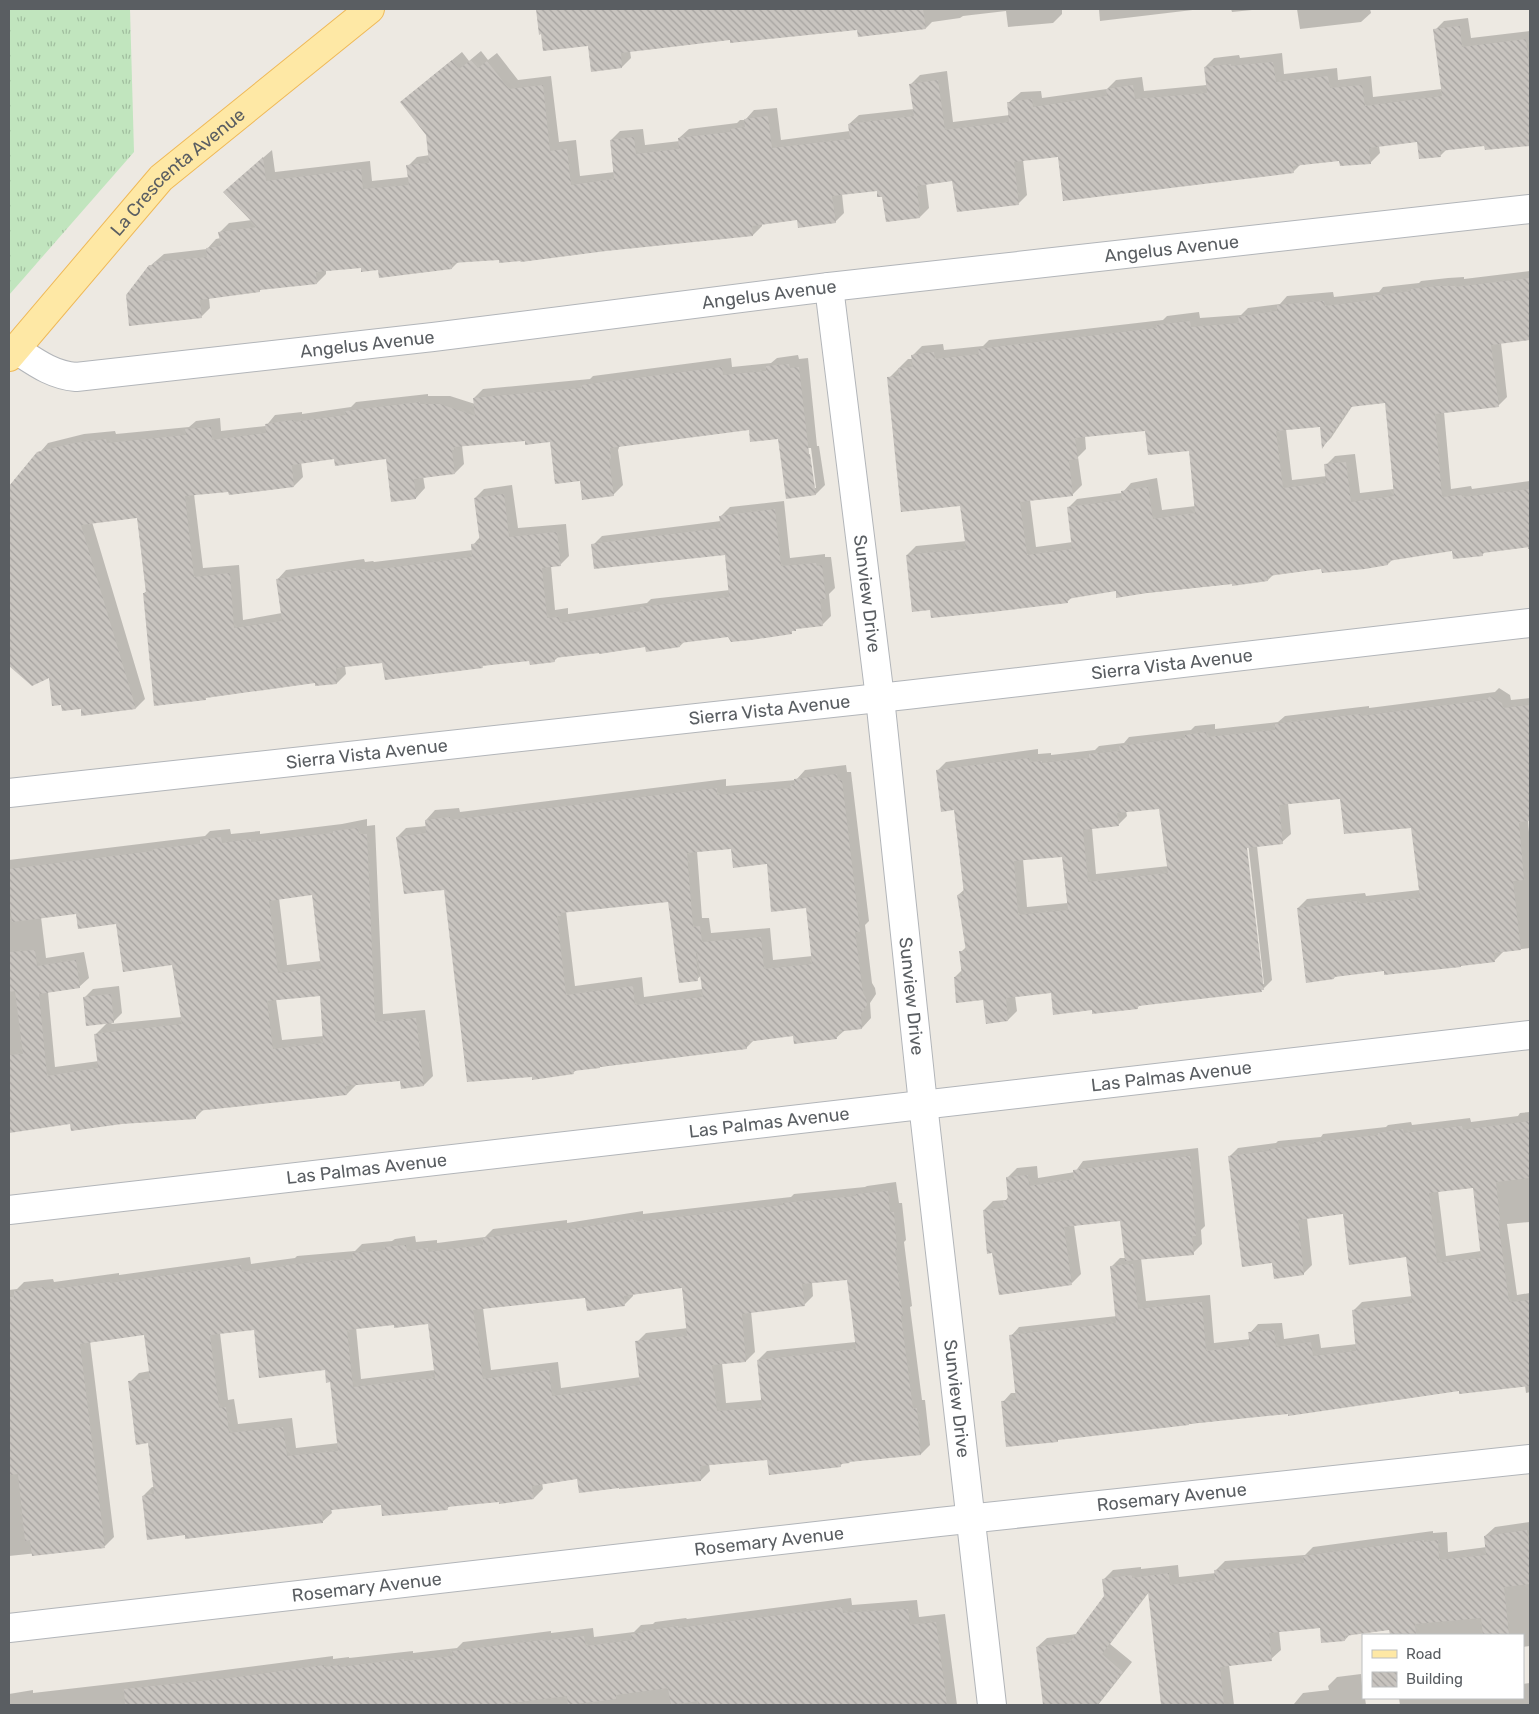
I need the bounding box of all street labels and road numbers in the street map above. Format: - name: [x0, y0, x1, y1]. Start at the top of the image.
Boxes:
- street label: La Crescenta Avenue: [106, 104, 249, 240]
- street label: Angelus Avenue: [1103, 230, 1240, 267]
- street label: Angelus Avenue: [701, 275, 838, 314]
- street label: Angelus Avenue: [299, 326, 436, 363]
- street label: Sunview Drive: [849, 533, 885, 654]
- street label: Sierra Vista Avenue: [1090, 644, 1254, 685]
- street label: Sierra Vista Avenue: [688, 690, 851, 730]
- street label: Sierra Vista Avenue: [285, 734, 449, 774]
- street label: Sunview Drive: [894, 936, 929, 1056]
- street label: Las Palmas Avenue: [1090, 1056, 1253, 1096]
- street label: Las Palmas Avenue: [687, 1102, 851, 1143]
- street label: Las Palmas Avenue: [285, 1149, 448, 1189]
- street label: Sunview Drive: [939, 1338, 975, 1459]
- street label: Rosemary Avenue: [1096, 1478, 1248, 1516]
- street label: Rosemary Avenue: [693, 1522, 845, 1561]
- street label: Rosemary Avenue: [291, 1568, 443, 1607]

